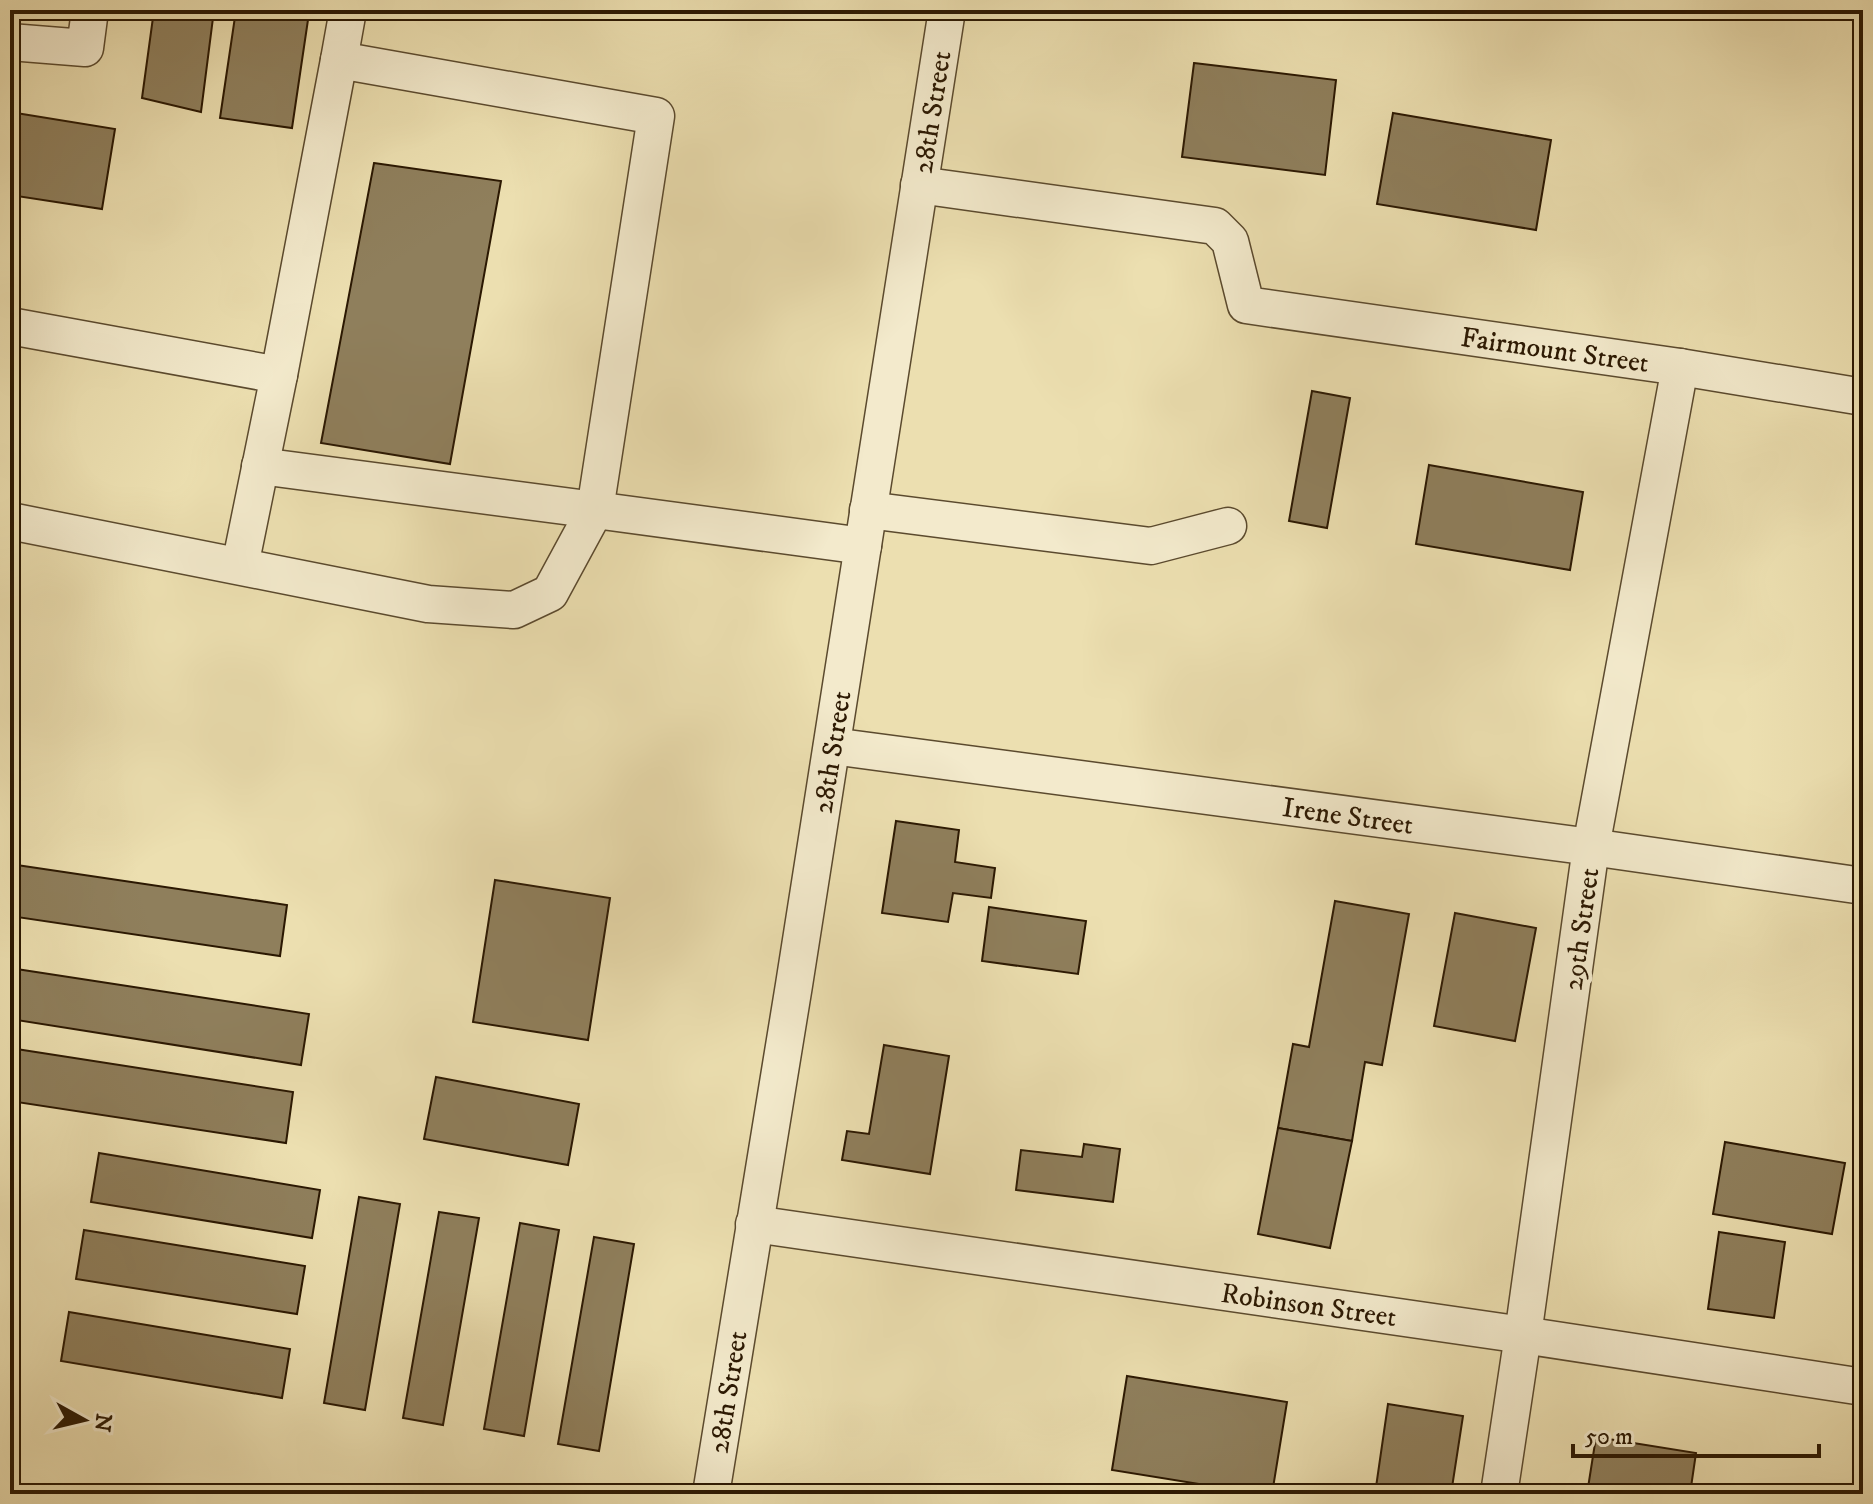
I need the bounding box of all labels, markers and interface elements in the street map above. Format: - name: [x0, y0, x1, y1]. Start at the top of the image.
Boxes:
- street label: 28th Street: [906, 48, 959, 176]
- street label: Fairmount Street: [1458, 320, 1651, 381]
- street label: 28th Street: [806, 688, 859, 816]
- street label: Irene Street: [1280, 790, 1416, 843]
- street label: 29th Street: [1556, 866, 1607, 993]
- street label: Robinson Street: [1219, 1276, 1399, 1335]
- street label: 28th Street: [702, 1328, 755, 1456]
- north arrow: [44, 1380, 124, 1460]
- scale bar: [1573, 1408, 1819, 1458]
- text: N: [88, 1412, 117, 1433]
- text: 50 m: [1585, 1422, 1633, 1452]

